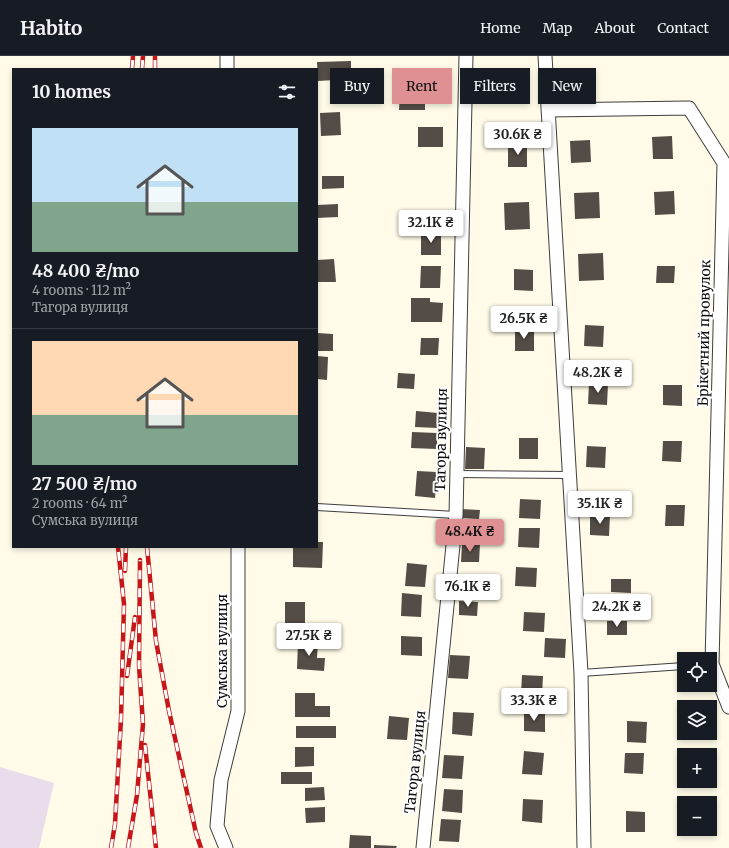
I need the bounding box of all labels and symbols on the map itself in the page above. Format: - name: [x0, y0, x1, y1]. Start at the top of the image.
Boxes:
- pin: 30.6K ₴: [481, 122, 555, 156]
- pin: 32.1K ₴: [394, 210, 468, 244]
- street label: Брiкетний провулок: [694, 259, 714, 407]
- pin: 26.5K ₴: [487, 306, 561, 340]
- pin: 48.2K ₴: [561, 360, 635, 394]
- street label: Тагора вулиця: [431, 388, 451, 492]
- pin: 35.1K ₴: [563, 491, 637, 525]
- pin: 48.4K ₴: [433, 519, 507, 553]
- pin: 76.1K ₴: [431, 574, 505, 608]
- street label: Сумська вулиця: [213, 594, 231, 708]
- pin: 24.2K ₴: [580, 594, 654, 628]
- pin: 27.5K ₴: [272, 623, 346, 657]
- pin: 33.3K ₴: [497, 688, 571, 722]
- street label: Тагора вулиця: [401, 709, 429, 815]

